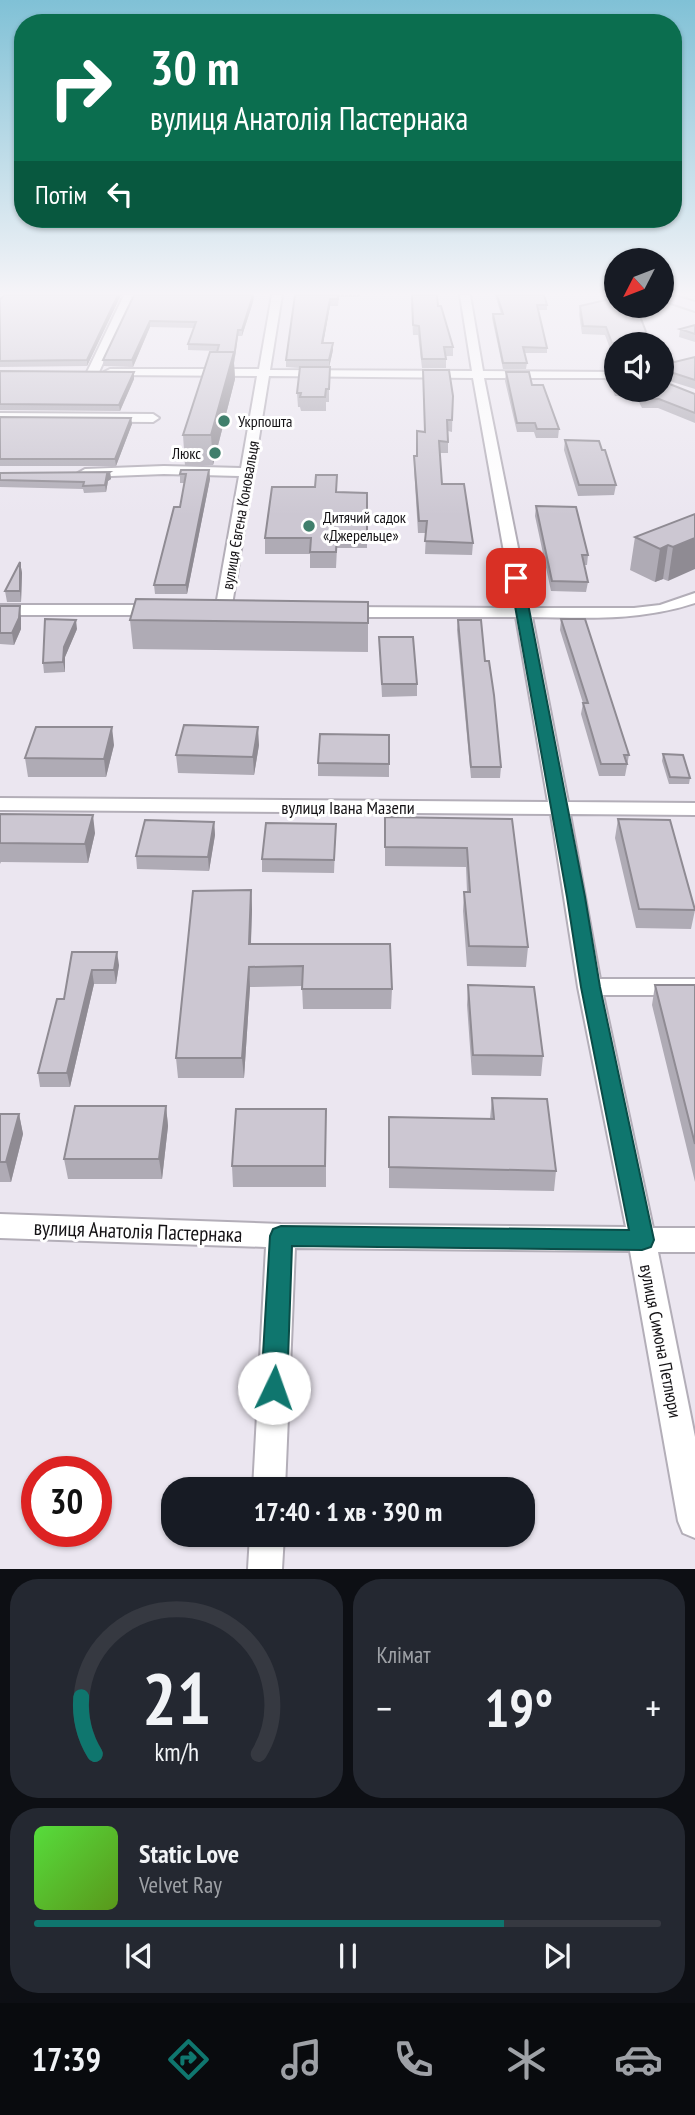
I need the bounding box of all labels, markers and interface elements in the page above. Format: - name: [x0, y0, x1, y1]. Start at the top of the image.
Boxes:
- text: 30 m: [150, 35, 239, 99]
- icon: right: [35, 42, 126, 133]
- text: вулиця Анатолія Пастернака: [150, 97, 468, 139]
- icon: left: [101, 175, 139, 213]
- text: Потім: [35, 178, 87, 211]
- north arrow: [604, 248, 674, 318]
- map controls: [604, 248, 674, 402]
- button: sound: [604, 332, 674, 402]
- place label: Укрпошта: [238, 411, 292, 431]
- marker: Укрпошта: [216, 413, 232, 429]
- street label: вулиця Євгена Коновальця: [217, 439, 263, 591]
- place label: Люкс: [171, 443, 201, 463]
- marker: Люкс: [207, 445, 223, 461]
- place label: Дитячий садок «Джерельце»: [323, 507, 407, 545]
- marker: Дитячий садок «Джерельце»: [301, 518, 317, 534]
- pin: [486, 548, 546, 608]
- icon: arrive: [497, 559, 535, 597]
- street label: вулиця Івана Мазепи: [281, 796, 415, 819]
- street label: вулиця Анатолія Пастернака: [33, 1214, 243, 1248]
- street label: вулиця Симона Петлюри: [635, 1262, 687, 1420]
- position arrow: [237, 1351, 311, 1425]
- speed limit sign: 30: [21, 1456, 112, 1547]
- text: 17:40 · 1 хв · 390 m: [254, 1495, 442, 1528]
- text: Клімат: [377, 1640, 431, 1669]
- text: 21: [141, 1651, 211, 1745]
- text: 19°: [484, 1674, 553, 1741]
- text: −: [377, 1683, 392, 1732]
- text: +: [645, 1683, 661, 1732]
- text: km/h: [154, 1736, 198, 1768]
- text: Static Love: [139, 1837, 239, 1870]
- text: Velvet Ray: [139, 1870, 222, 1899]
- icon: previous: [120, 1937, 158, 1975]
- icon: pause: [329, 1937, 367, 1975]
- icon: next: [538, 1937, 576, 1975]
- icon: directions: [164, 2035, 213, 2084]
- icon: music: [277, 2035, 326, 2084]
- icon: phone: [389, 2035, 438, 2084]
- icon: climate: [502, 2035, 551, 2084]
- icon: car: [614, 2035, 663, 2084]
- text: 17:39: [32, 2038, 101, 2080]

